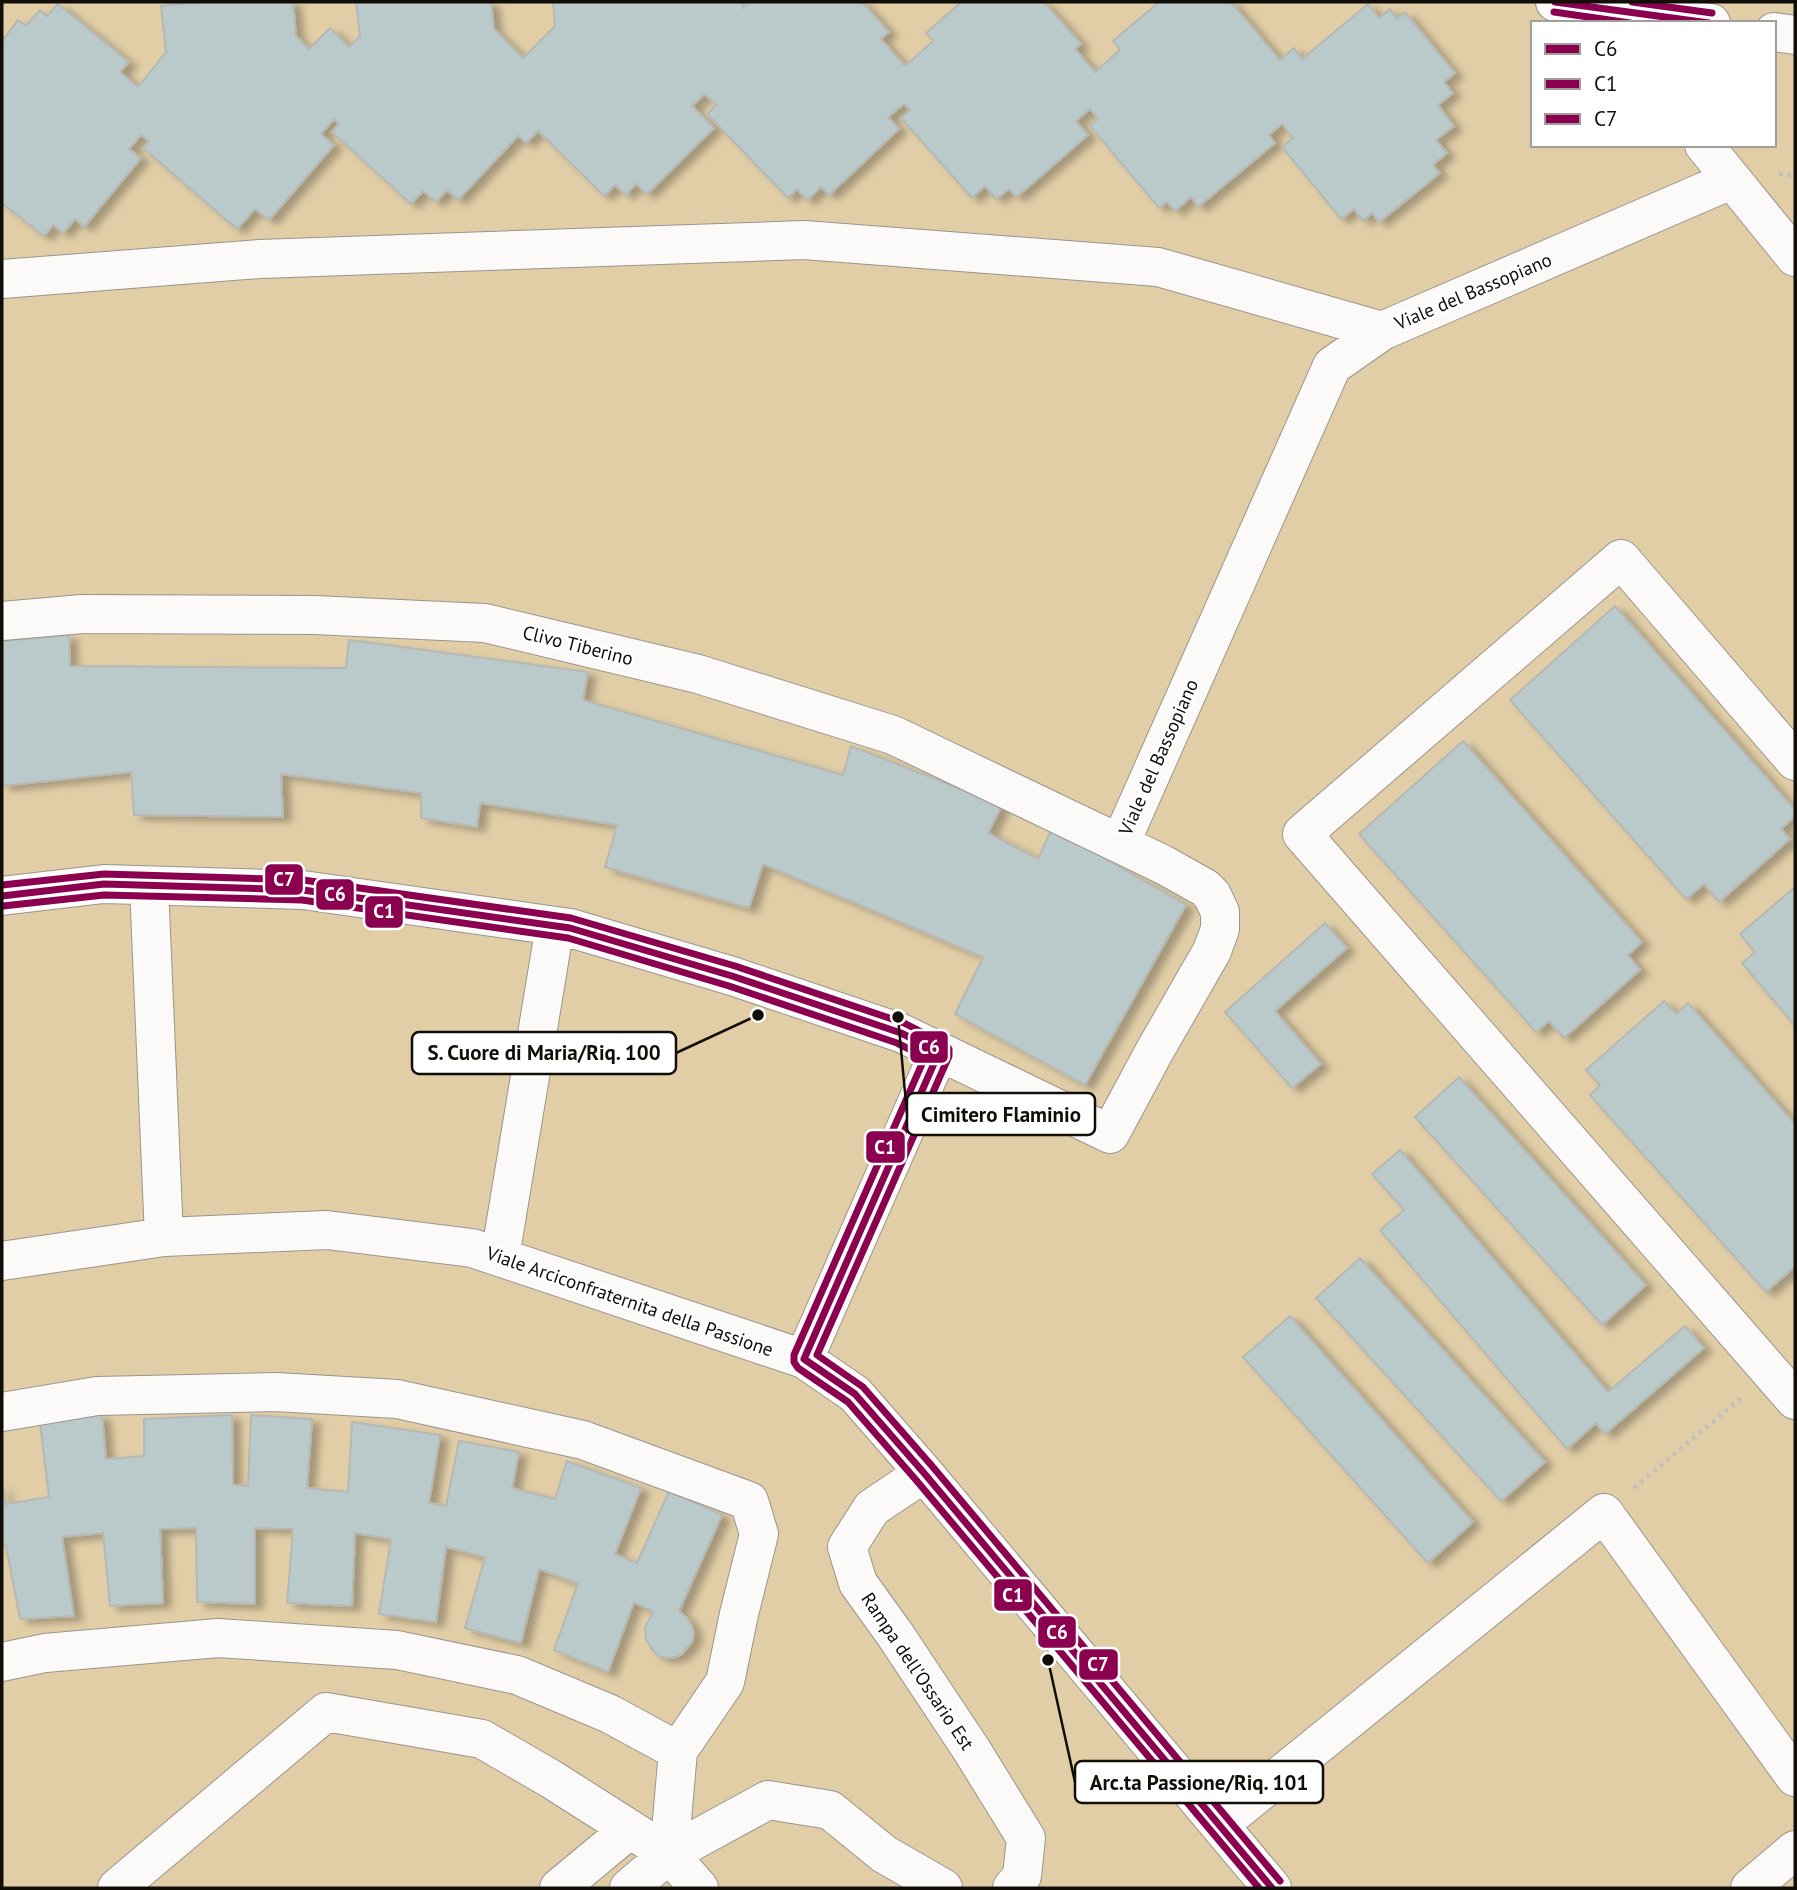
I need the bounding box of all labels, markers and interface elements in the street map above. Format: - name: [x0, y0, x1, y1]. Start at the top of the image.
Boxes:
- legend: [1531, 21, 1776, 147]
- text: C6: [1594, 35, 1617, 62]
- text: C1: [1594, 70, 1617, 97]
- text: C7: [1594, 105, 1617, 132]
- street label: Viale del Bassopiano: [1390, 247, 1555, 335]
- street label: Clivo Tiberino: [520, 620, 636, 670]
- street label: Viale del Bassopiano: [1112, 675, 1203, 840]
- line badge: C7: [264, 863, 304, 896]
- text: C7: [273, 867, 295, 891]
- line badge: C6: [315, 878, 355, 911]
- text: C6: [324, 882, 346, 906]
- line badge: C1: [364, 895, 404, 929]
- text: C1: [373, 899, 395, 923]
- line badge: C6: [909, 1030, 949, 1064]
- callout: S. Cuore di Maria/Riq. 100: [412, 1032, 676, 1074]
- text: C6: [918, 1035, 940, 1059]
- text: S. Cuore di Maria/Riq. 100: [427, 1039, 661, 1066]
- callout: Cimitero Flaminio: [907, 1093, 1095, 1135]
- text: Cimitero Flaminio: [921, 1101, 1081, 1128]
- line badge: C1: [865, 1130, 906, 1164]
- text: C1: [874, 1135, 896, 1159]
- street label: Viale Arciconfraternita della Passione: [482, 1240, 777, 1361]
- line badge: C1: [993, 1578, 1033, 1612]
- text: C1: [1002, 1583, 1024, 1607]
- street label: Rampa dell'Ossario Est: [856, 1588, 980, 1755]
- line badge: C6: [1037, 1615, 1077, 1649]
- text: C6: [1046, 1620, 1068, 1644]
- line badge: C7: [1078, 1648, 1119, 1681]
- text: C7: [1087, 1652, 1109, 1676]
- callout: Arc.ta Passione/Riq. 101: [1075, 1761, 1323, 1803]
- text: Arc.ta Passione/Riq. 101: [1090, 1769, 1308, 1796]

